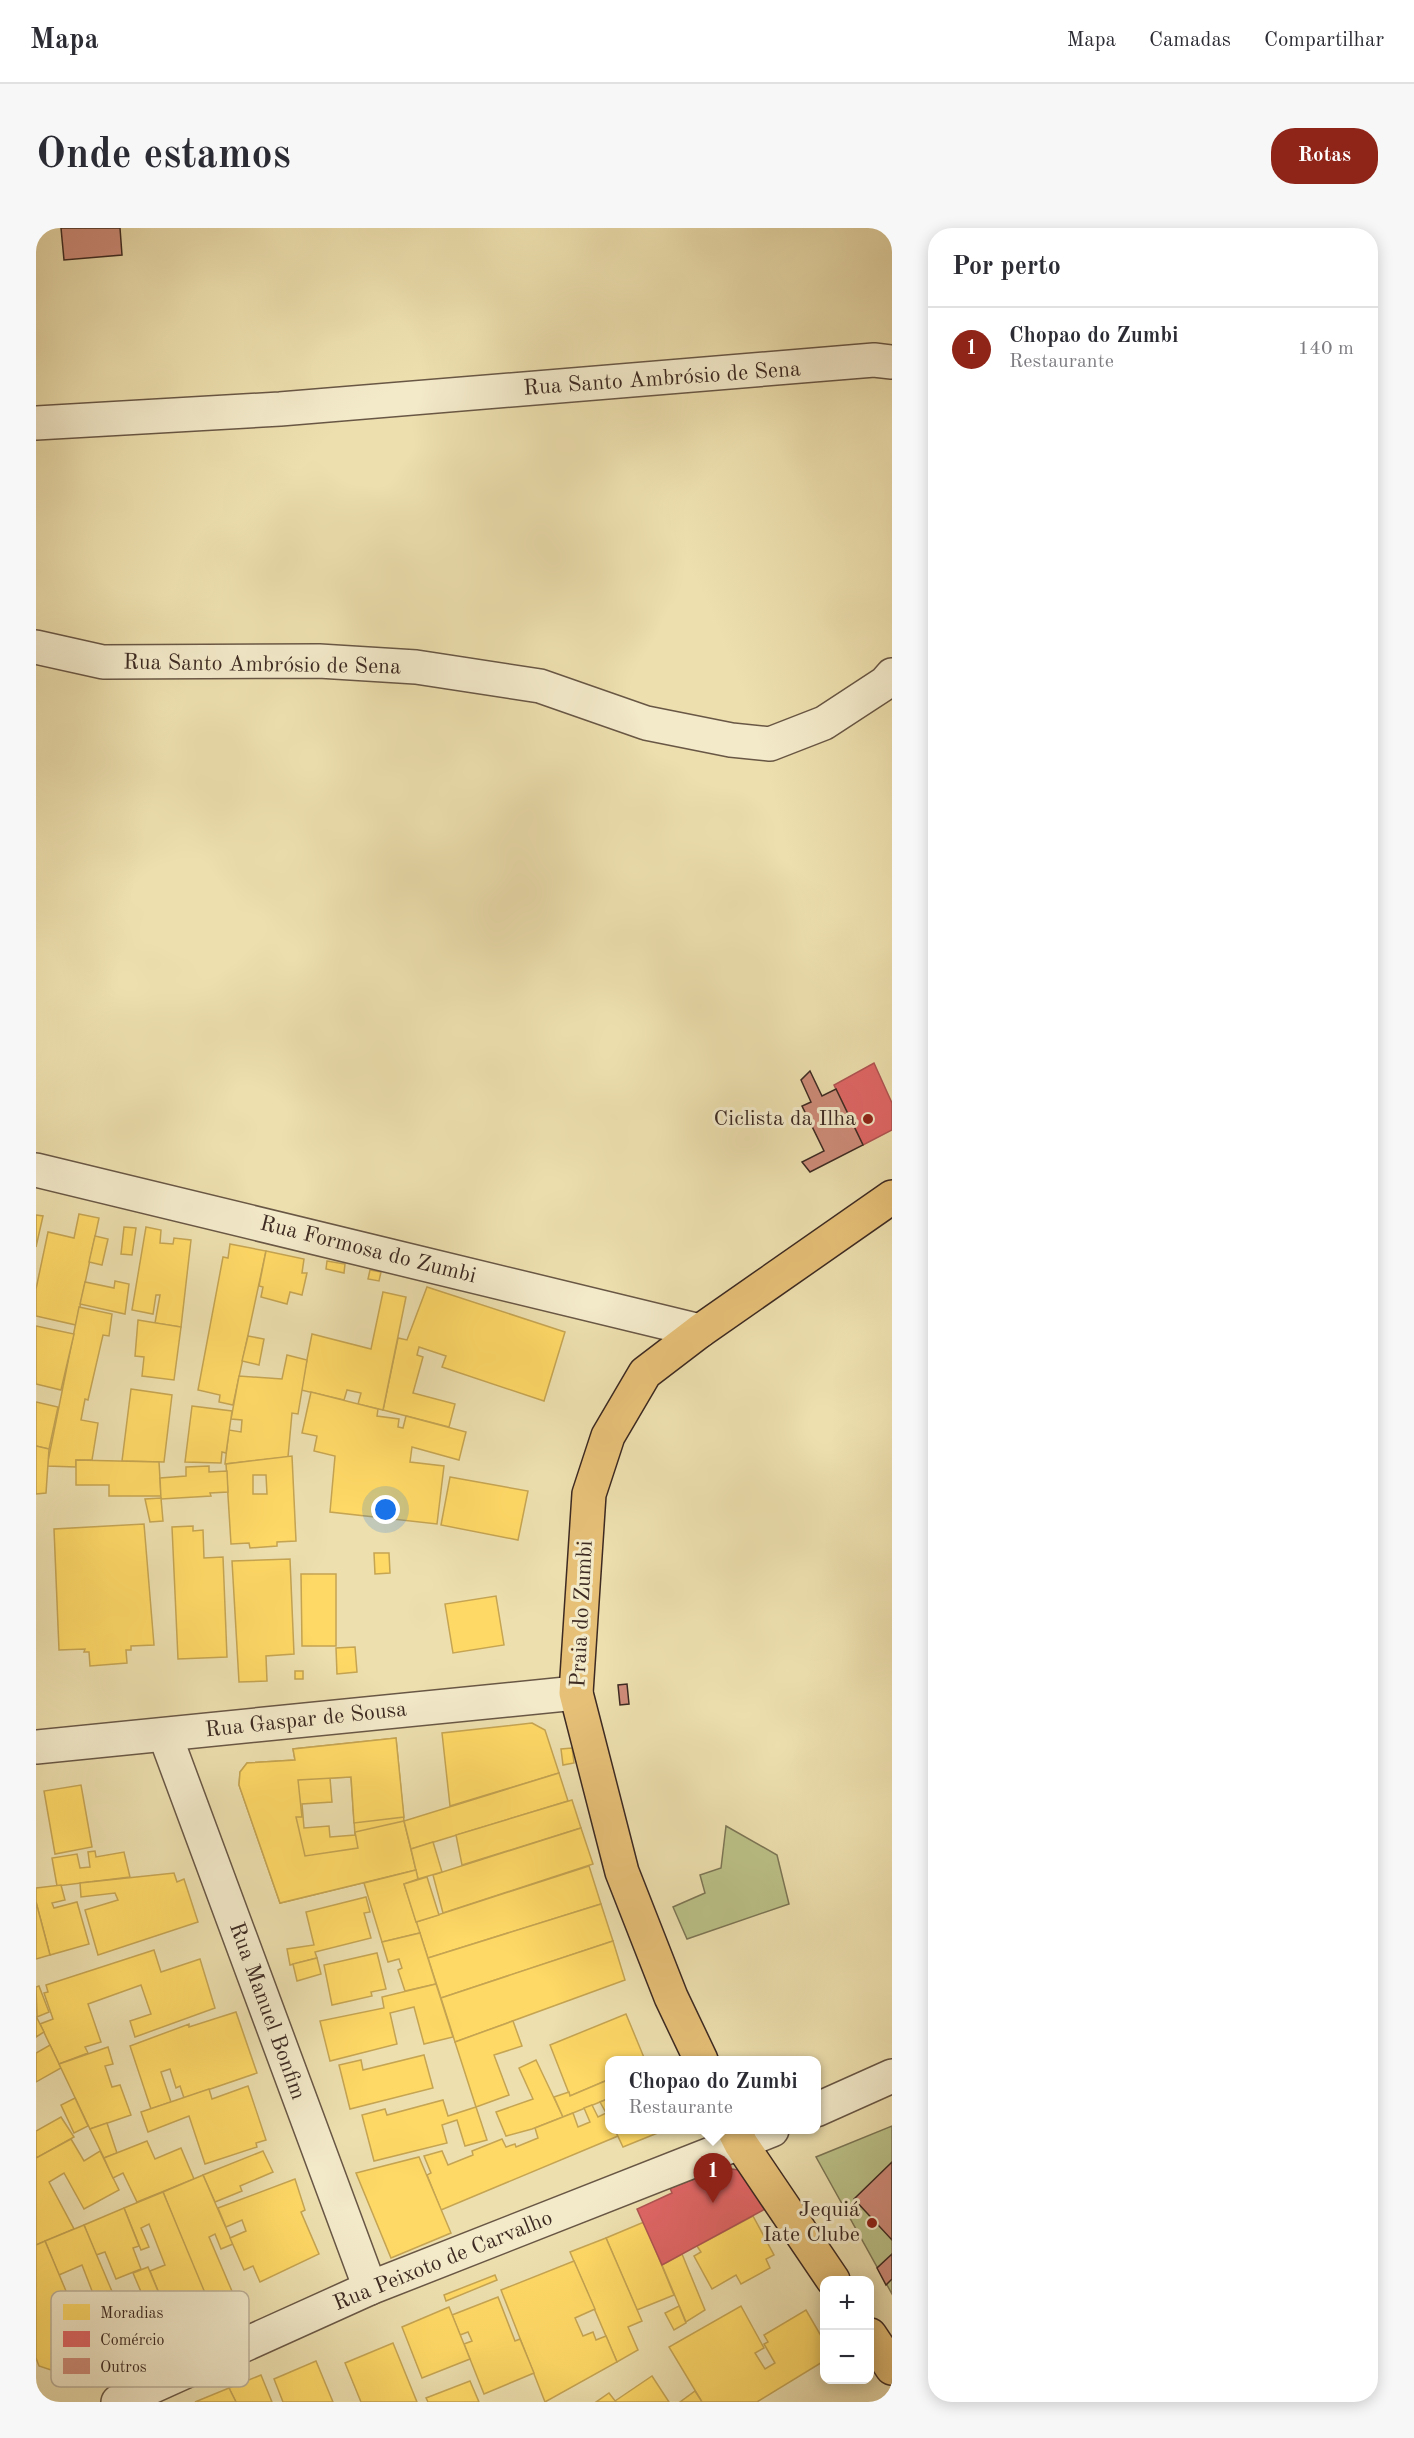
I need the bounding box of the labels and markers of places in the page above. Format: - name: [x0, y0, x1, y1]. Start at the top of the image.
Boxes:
- place label: Ciclista da Ilha: [714, 1108, 856, 1130]
- marker: Ciclista da Ilha: [861, 1112, 875, 1126]
- pin: 1: [694, 2154, 732, 2203]
- place label: Jequiá Iate Clube: [763, 2199, 860, 2246]
- marker: Jequiá Iate Clube: [865, 2216, 879, 2230]

